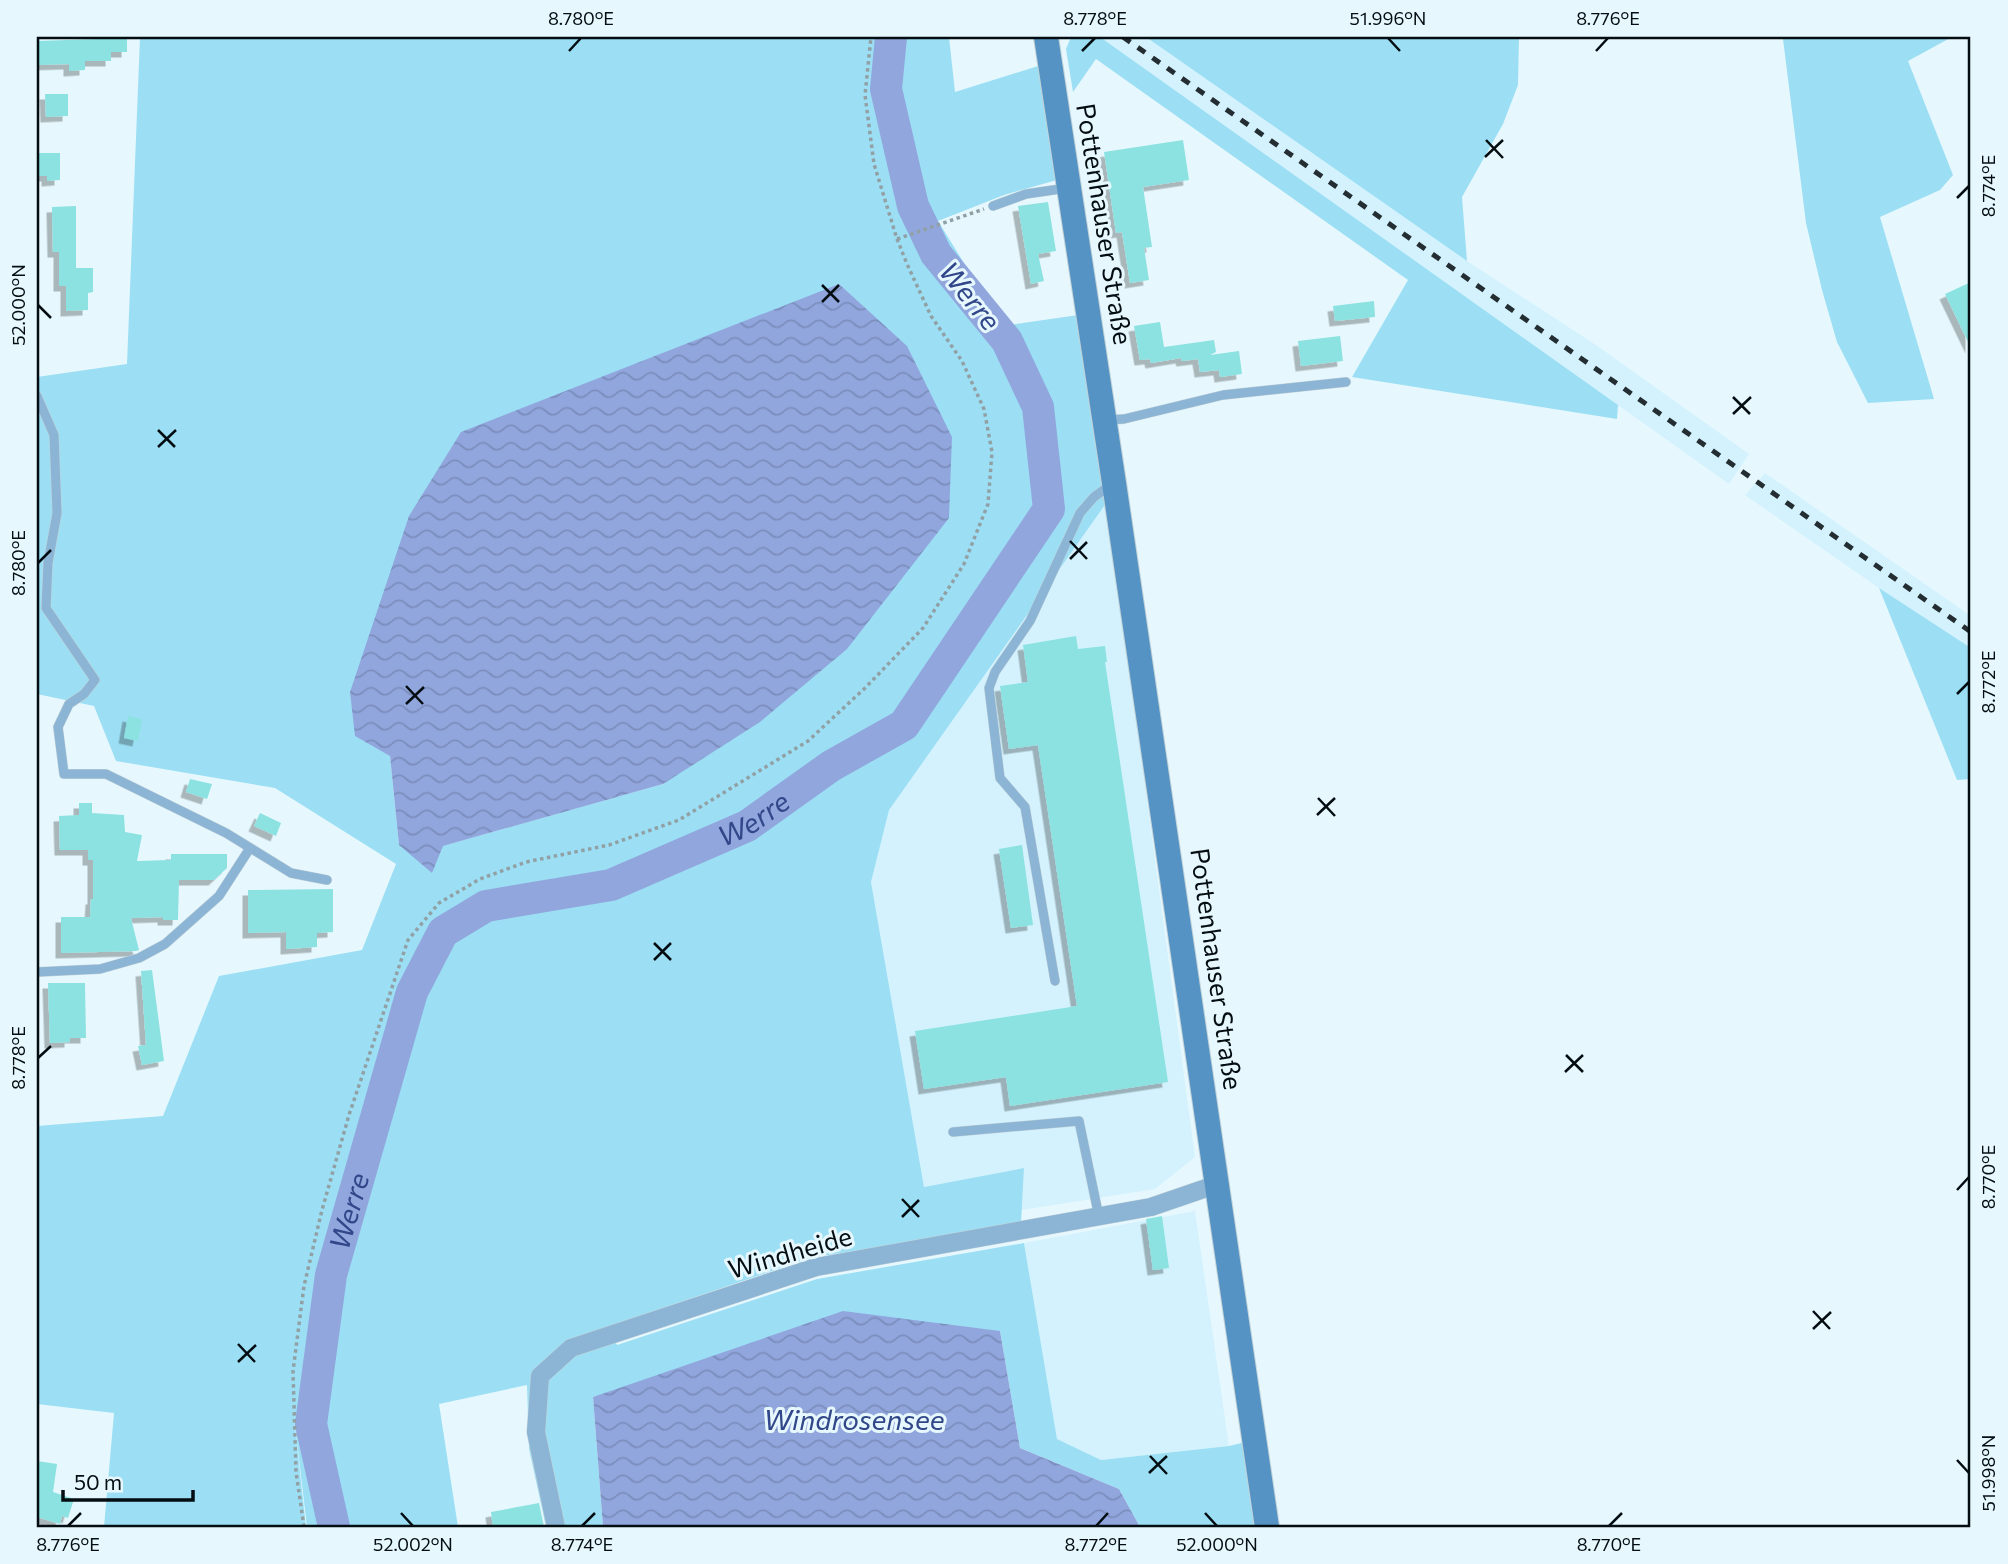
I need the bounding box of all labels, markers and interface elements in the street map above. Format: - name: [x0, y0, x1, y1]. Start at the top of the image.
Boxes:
- text: 8.780°E: [548, 7, 614, 29]
- text: 8.778°E: [1063, 7, 1127, 29]
- text: 51.996°N: [1350, 7, 1426, 29]
- text: 8.776°E: [1576, 7, 1640, 29]
- street label: Pottenhauser Straße: [1071, 101, 1140, 347]
- text: 8.774°E: [1977, 155, 1999, 217]
- water label: Werre: [933, 254, 1009, 337]
- text: 52.000°N: [7, 264, 29, 346]
- text: 8.780°E: [7, 530, 29, 596]
- text: 8.772°E: [1977, 651, 1999, 713]
- water label: Werre: [712, 783, 796, 853]
- street label: Pottenhauser Straße: [1185, 846, 1250, 1092]
- text: 8.778°E: [7, 1026, 29, 1090]
- text: 8.770°E: [1977, 1145, 1999, 1209]
- water label: Werre: [321, 1169, 375, 1253]
- street label: Windheide: [724, 1219, 855, 1284]
- water label: Windrosensee: [764, 1402, 945, 1436]
- text: 51.998°N: [1977, 1435, 1999, 1511]
- scale bar: [63, 1459, 192, 1503]
- text: 50 m: [74, 1469, 122, 1494]
- text: 8.776°E: [36, 1533, 100, 1555]
- text: 52.002°N: [373, 1533, 453, 1555]
- text: 8.774°E: [551, 1533, 613, 1555]
- text: 8.772°E: [1065, 1533, 1127, 1555]
- text: 52.000°N: [1176, 1533, 1258, 1555]
- text: 8.770°E: [1577, 1533, 1641, 1555]

